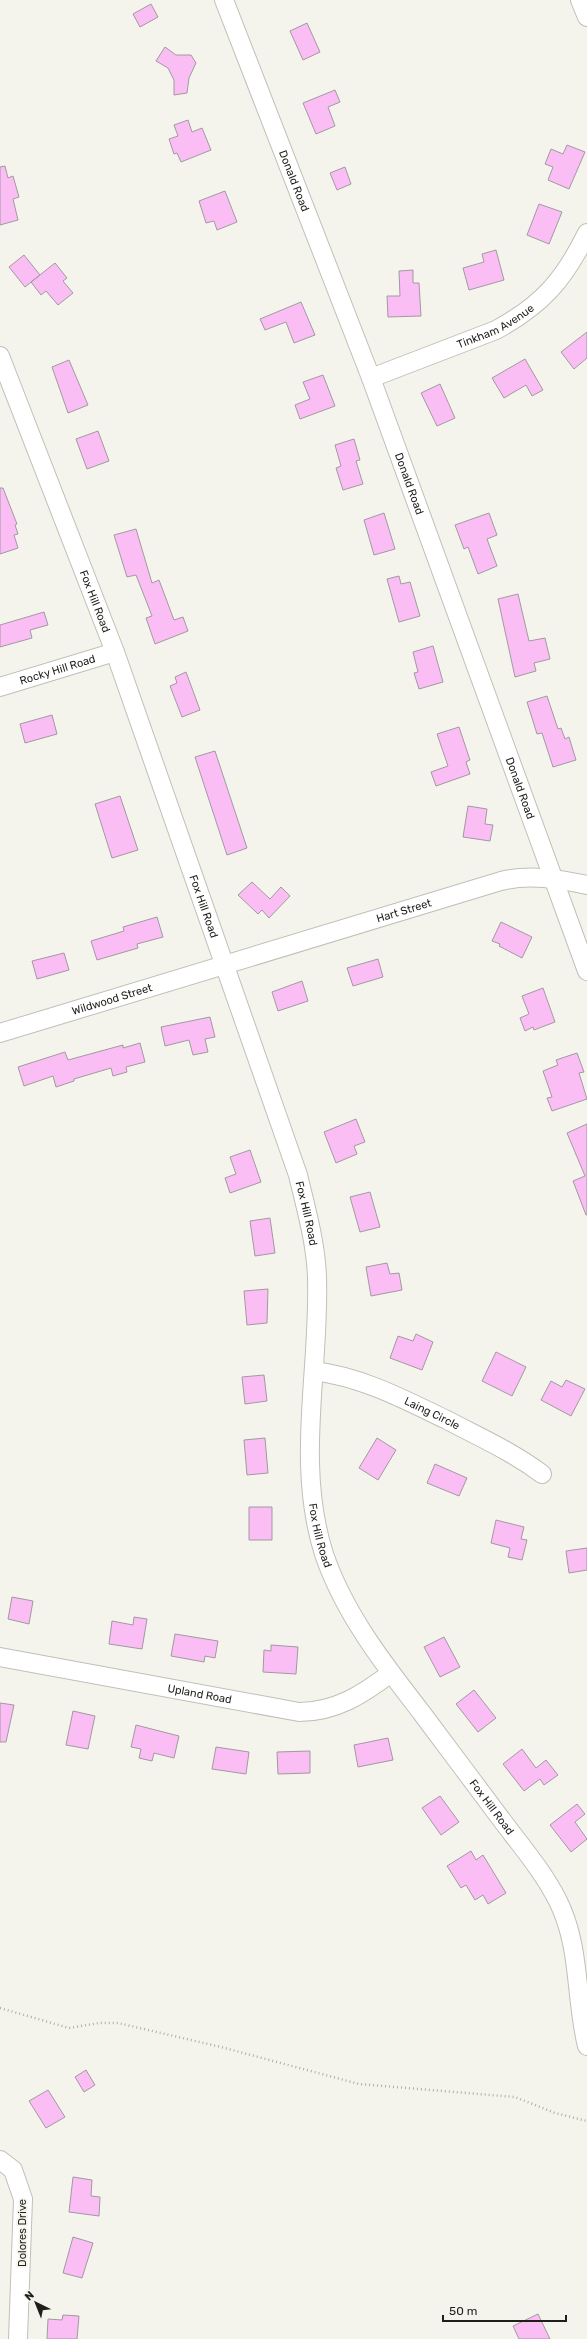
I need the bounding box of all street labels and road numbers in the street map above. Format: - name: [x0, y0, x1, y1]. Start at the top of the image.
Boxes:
- street label: Donald Road: [276, 148, 312, 213]
- street label: Tinkham Avenue: [455, 301, 537, 351]
- street label: Donald Road: [392, 451, 426, 516]
- street label: Fox Hill Road: [77, 568, 113, 634]
- street label: Rocky Hill Road: [18, 652, 97, 688]
- street label: Donald Road: [503, 756, 537, 821]
- street label: Fox Hill Road: [187, 873, 221, 940]
- street label: Hart Street: [375, 896, 434, 925]
- street label: Wildwood Street: [70, 981, 154, 1018]
- street label: Fox Hill Road: [293, 1180, 320, 1247]
- street label: Laing Circle: [402, 1395, 462, 1433]
- street label: Fox Hill Road: [306, 1502, 334, 1569]
- street label: Upland Road: [166, 1682, 233, 1706]
- street label: Fox Hill Road: [467, 1777, 517, 1837]
- street label: Dolores Drive: [16, 2199, 29, 2267]

